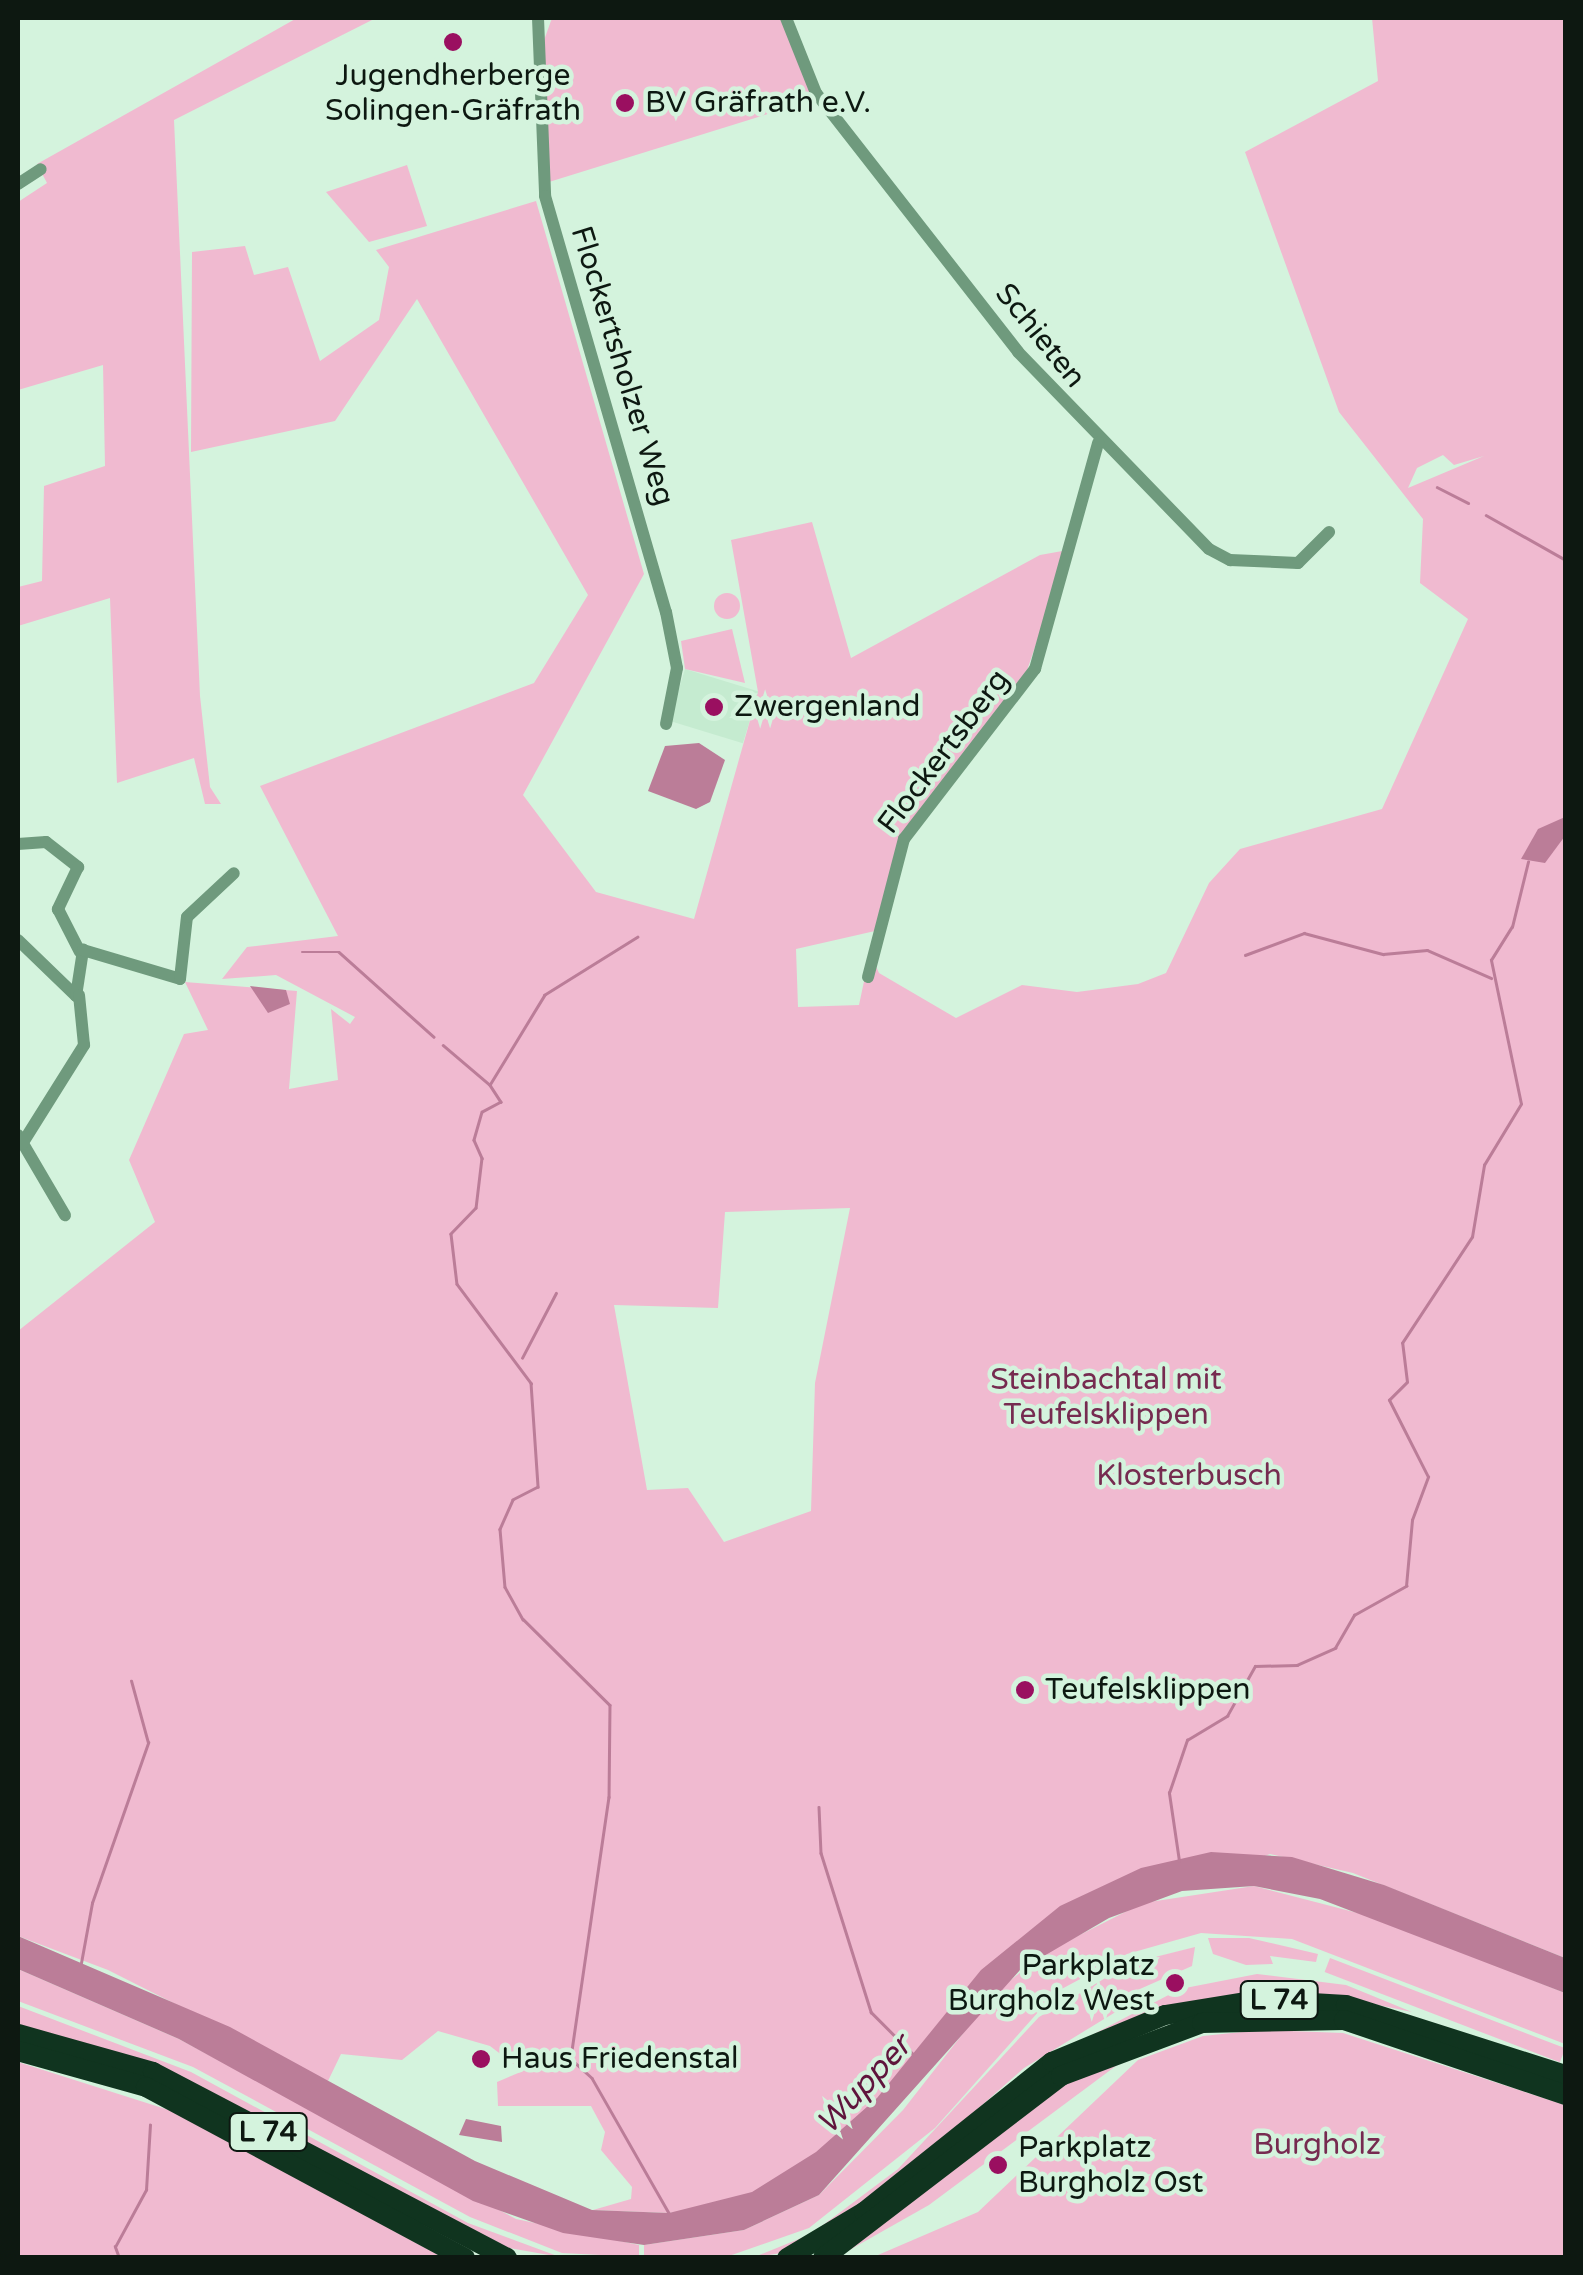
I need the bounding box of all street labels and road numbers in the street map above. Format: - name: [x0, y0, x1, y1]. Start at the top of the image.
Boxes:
- street label: Flockertsholzer Weg: [562, 222, 682, 510]
- street label: Schieten: [987, 277, 1093, 395]
- street label: Flockertsberg: [871, 663, 1017, 841]
- road number: L 74: [1239, 1977, 1319, 2023]
- road number: L 74: [228, 2109, 308, 2155]

